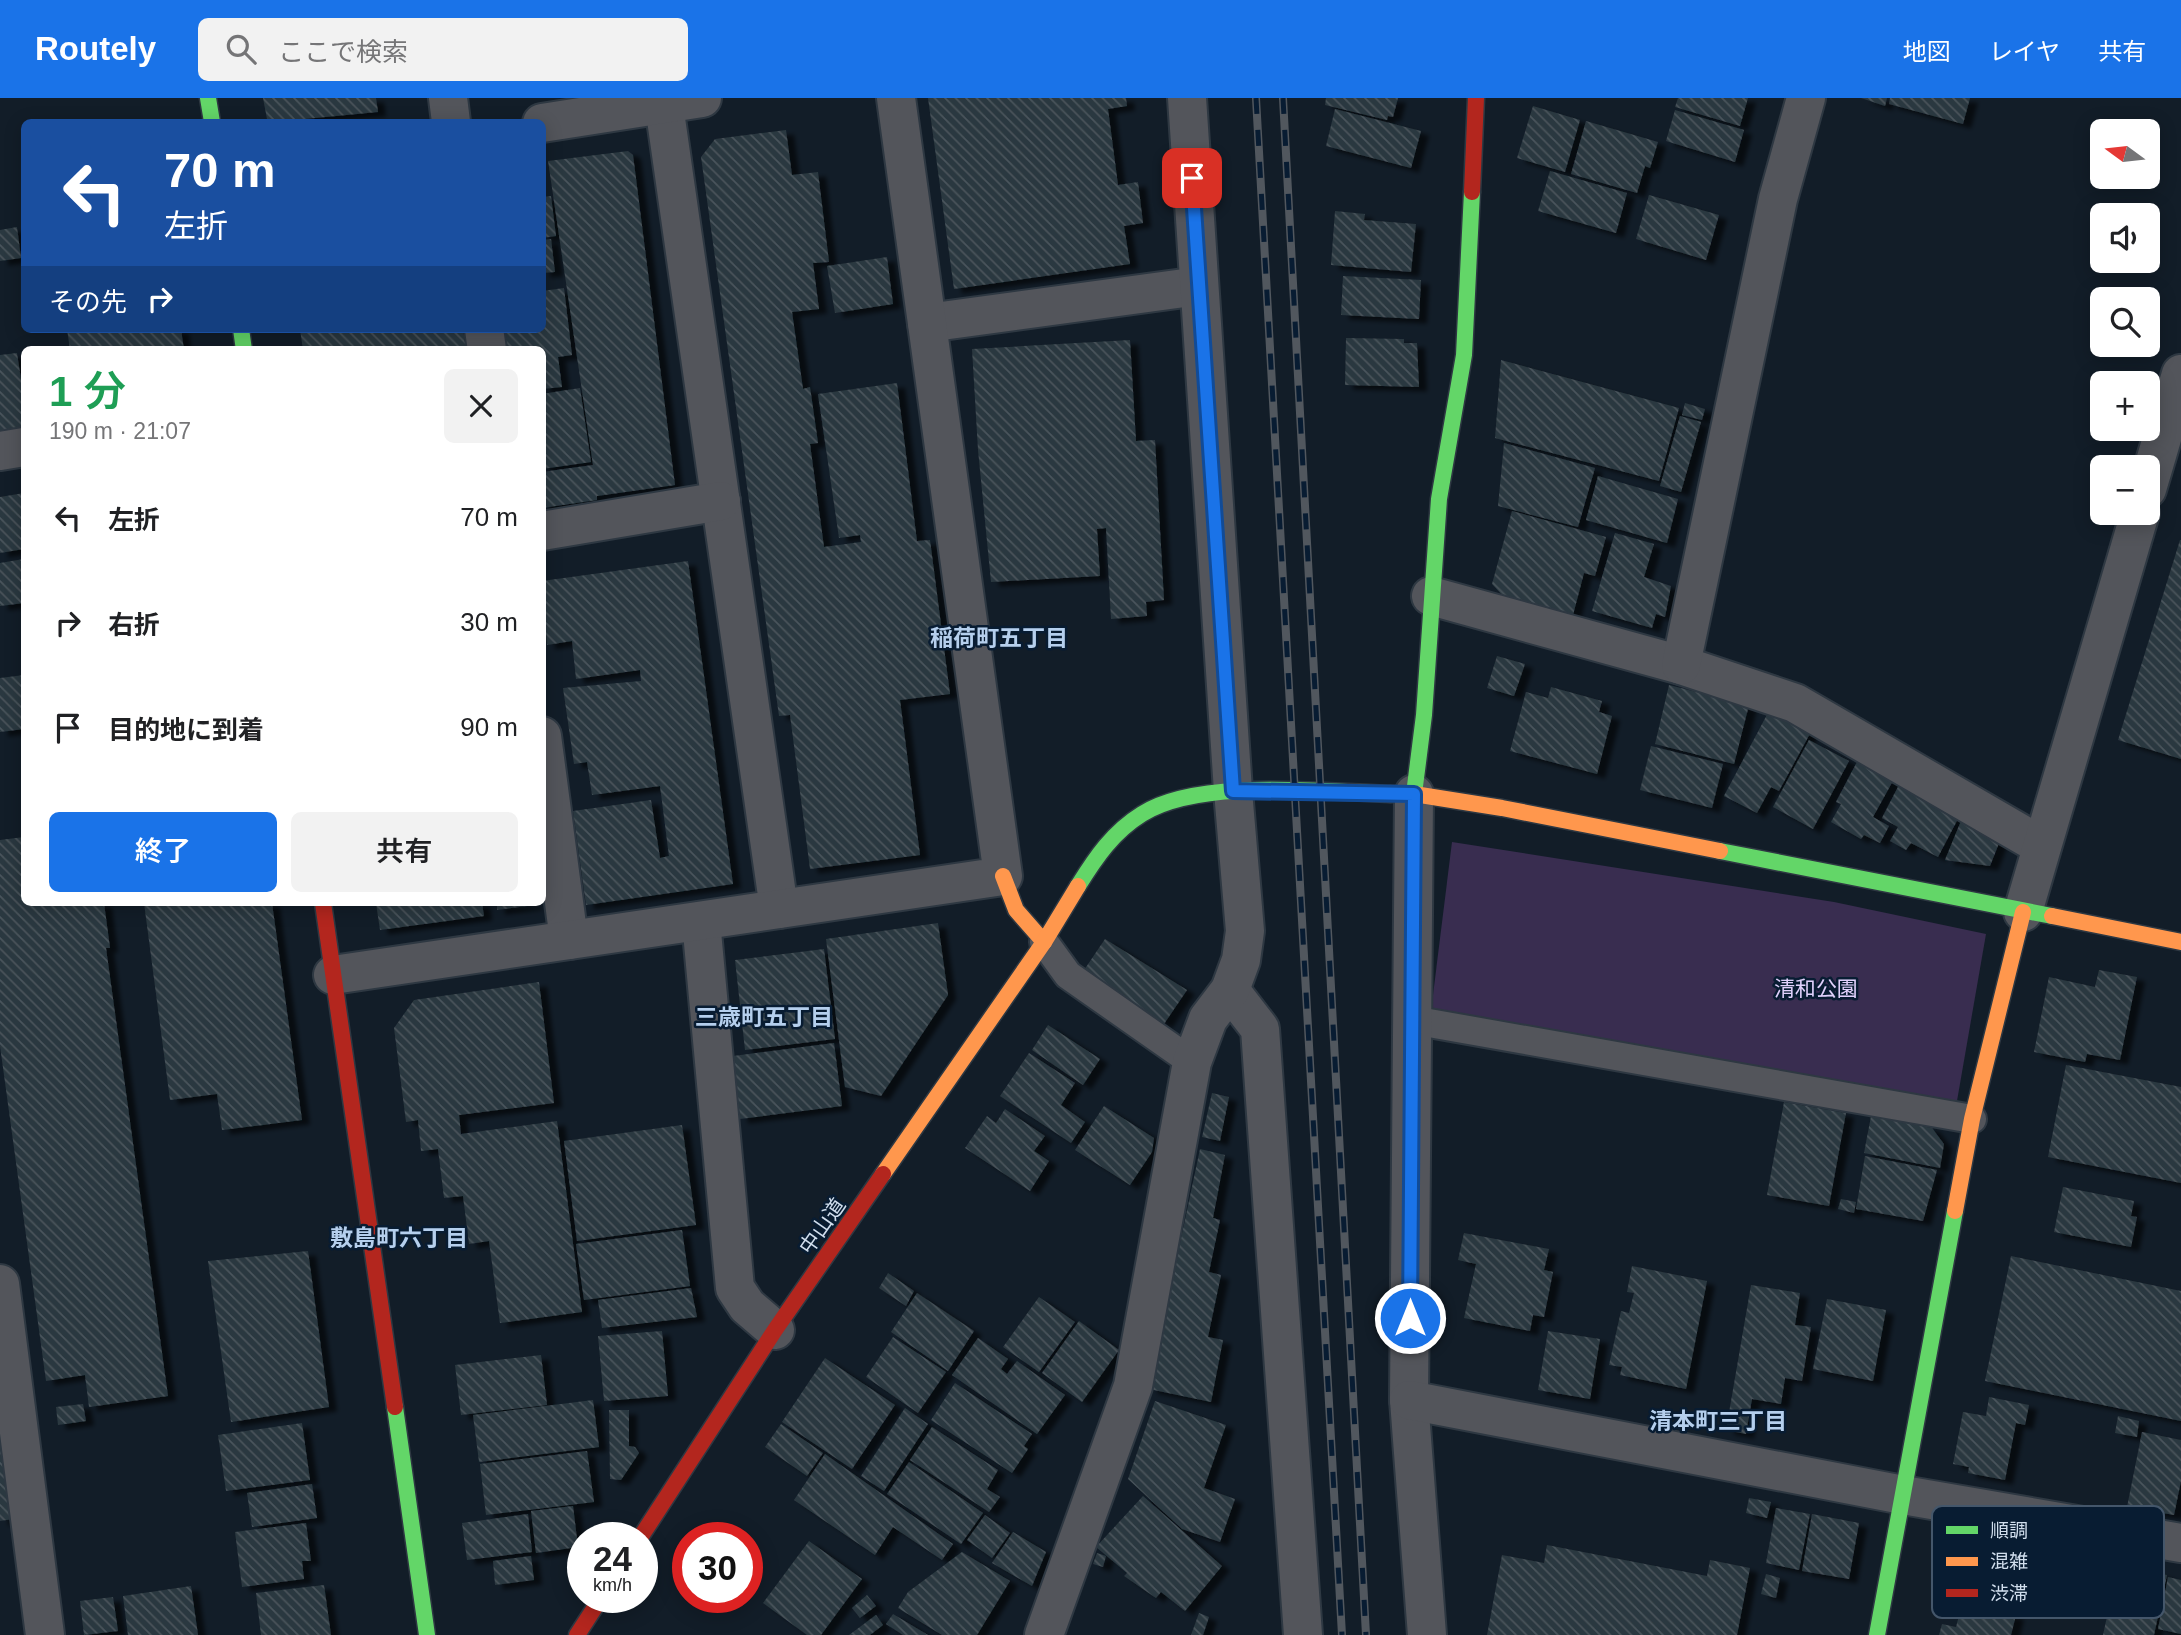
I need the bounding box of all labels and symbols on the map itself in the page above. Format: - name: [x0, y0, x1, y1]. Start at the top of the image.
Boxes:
- north arrow: [2090, 119, 2160, 189]
- pin: [1162, 148, 1222, 208]
- district label: 稲荷町五丁目: [930, 625, 1068, 651]
- park label: 清和公園: [1774, 977, 1858, 1000]
- district label: 三歳町五丁目: [695, 1004, 833, 1030]
- street label: 中山道: [795, 1194, 849, 1258]
- district label: 敷島町六丁目: [330, 1225, 468, 1251]
- position arrow: [1373, 1281, 1447, 1355]
- district label: 清本町三丁目: [1649, 1408, 1787, 1434]
- legend: [1932, 1506, 2164, 1618]
- text: 順調: [1990, 1520, 2028, 1541]
- speed limit sign: 30: [672, 1522, 763, 1613]
- text: 混雑: [1990, 1551, 2028, 1572]
- text: 渋滞: [1990, 1583, 2028, 1604]

